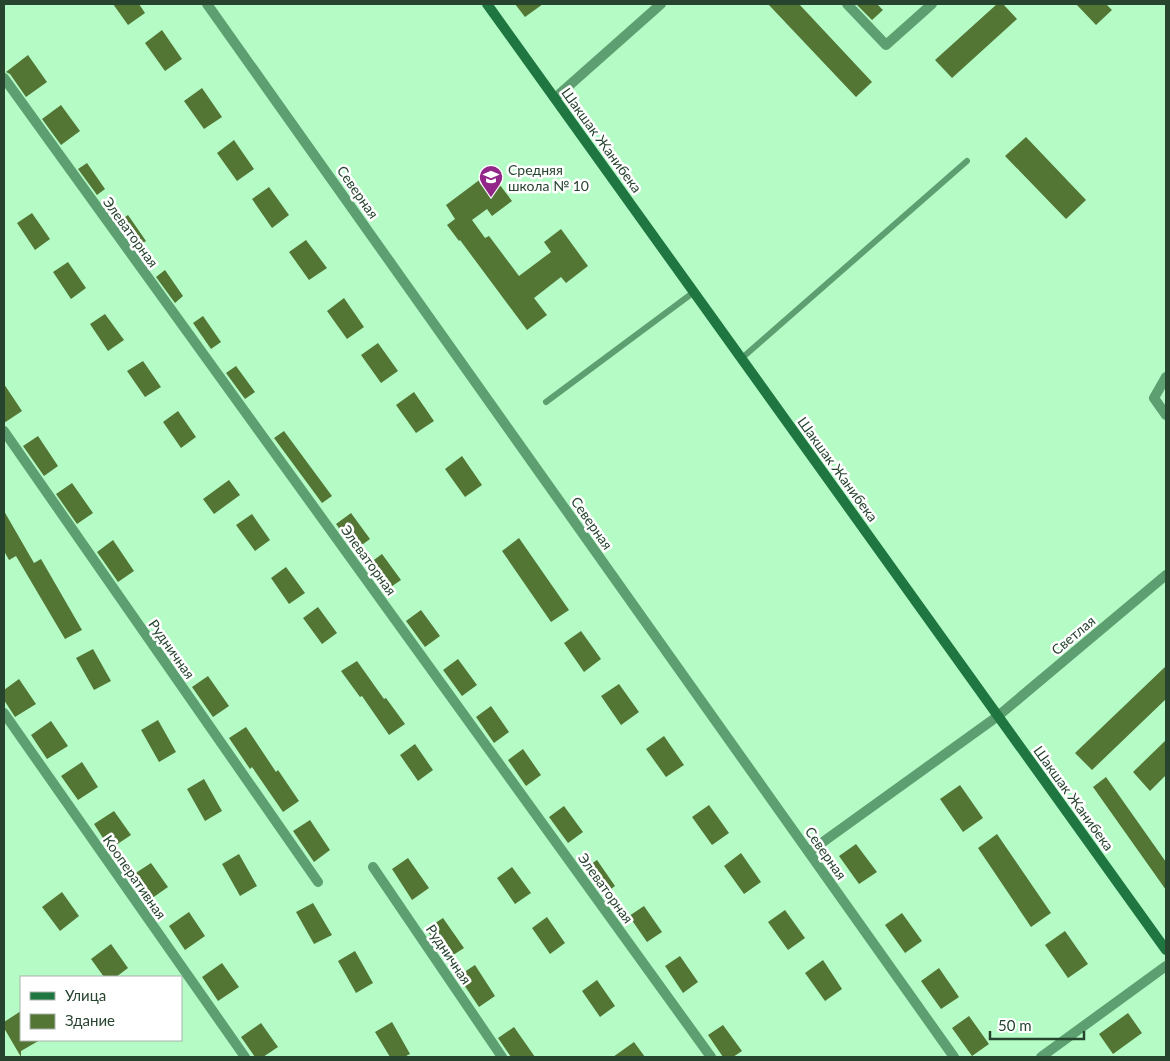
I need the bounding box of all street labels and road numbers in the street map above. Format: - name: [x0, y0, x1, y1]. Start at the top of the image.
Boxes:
- street label: Шакшак Жанибека: [558, 84, 646, 196]
- street label: Северная: [334, 162, 382, 222]
- street label: Элеваторная: [100, 194, 162, 270]
- street label: Шакшак Жанибека: [794, 413, 882, 525]
- street label: Северная: [568, 493, 616, 553]
- street label: Элеваторная: [338, 522, 400, 598]
- street label: Светлая: [1048, 612, 1098, 658]
- street label: Рудничная: [145, 616, 199, 682]
- street label: Шакшак Жанибека: [1030, 742, 1118, 854]
- street label: Северная: [802, 823, 850, 883]
- street label: Кооперативная: [100, 832, 170, 922]
- street label: Элеваторная: [575, 850, 637, 926]
- street label: Рудничная: [423, 921, 475, 987]

